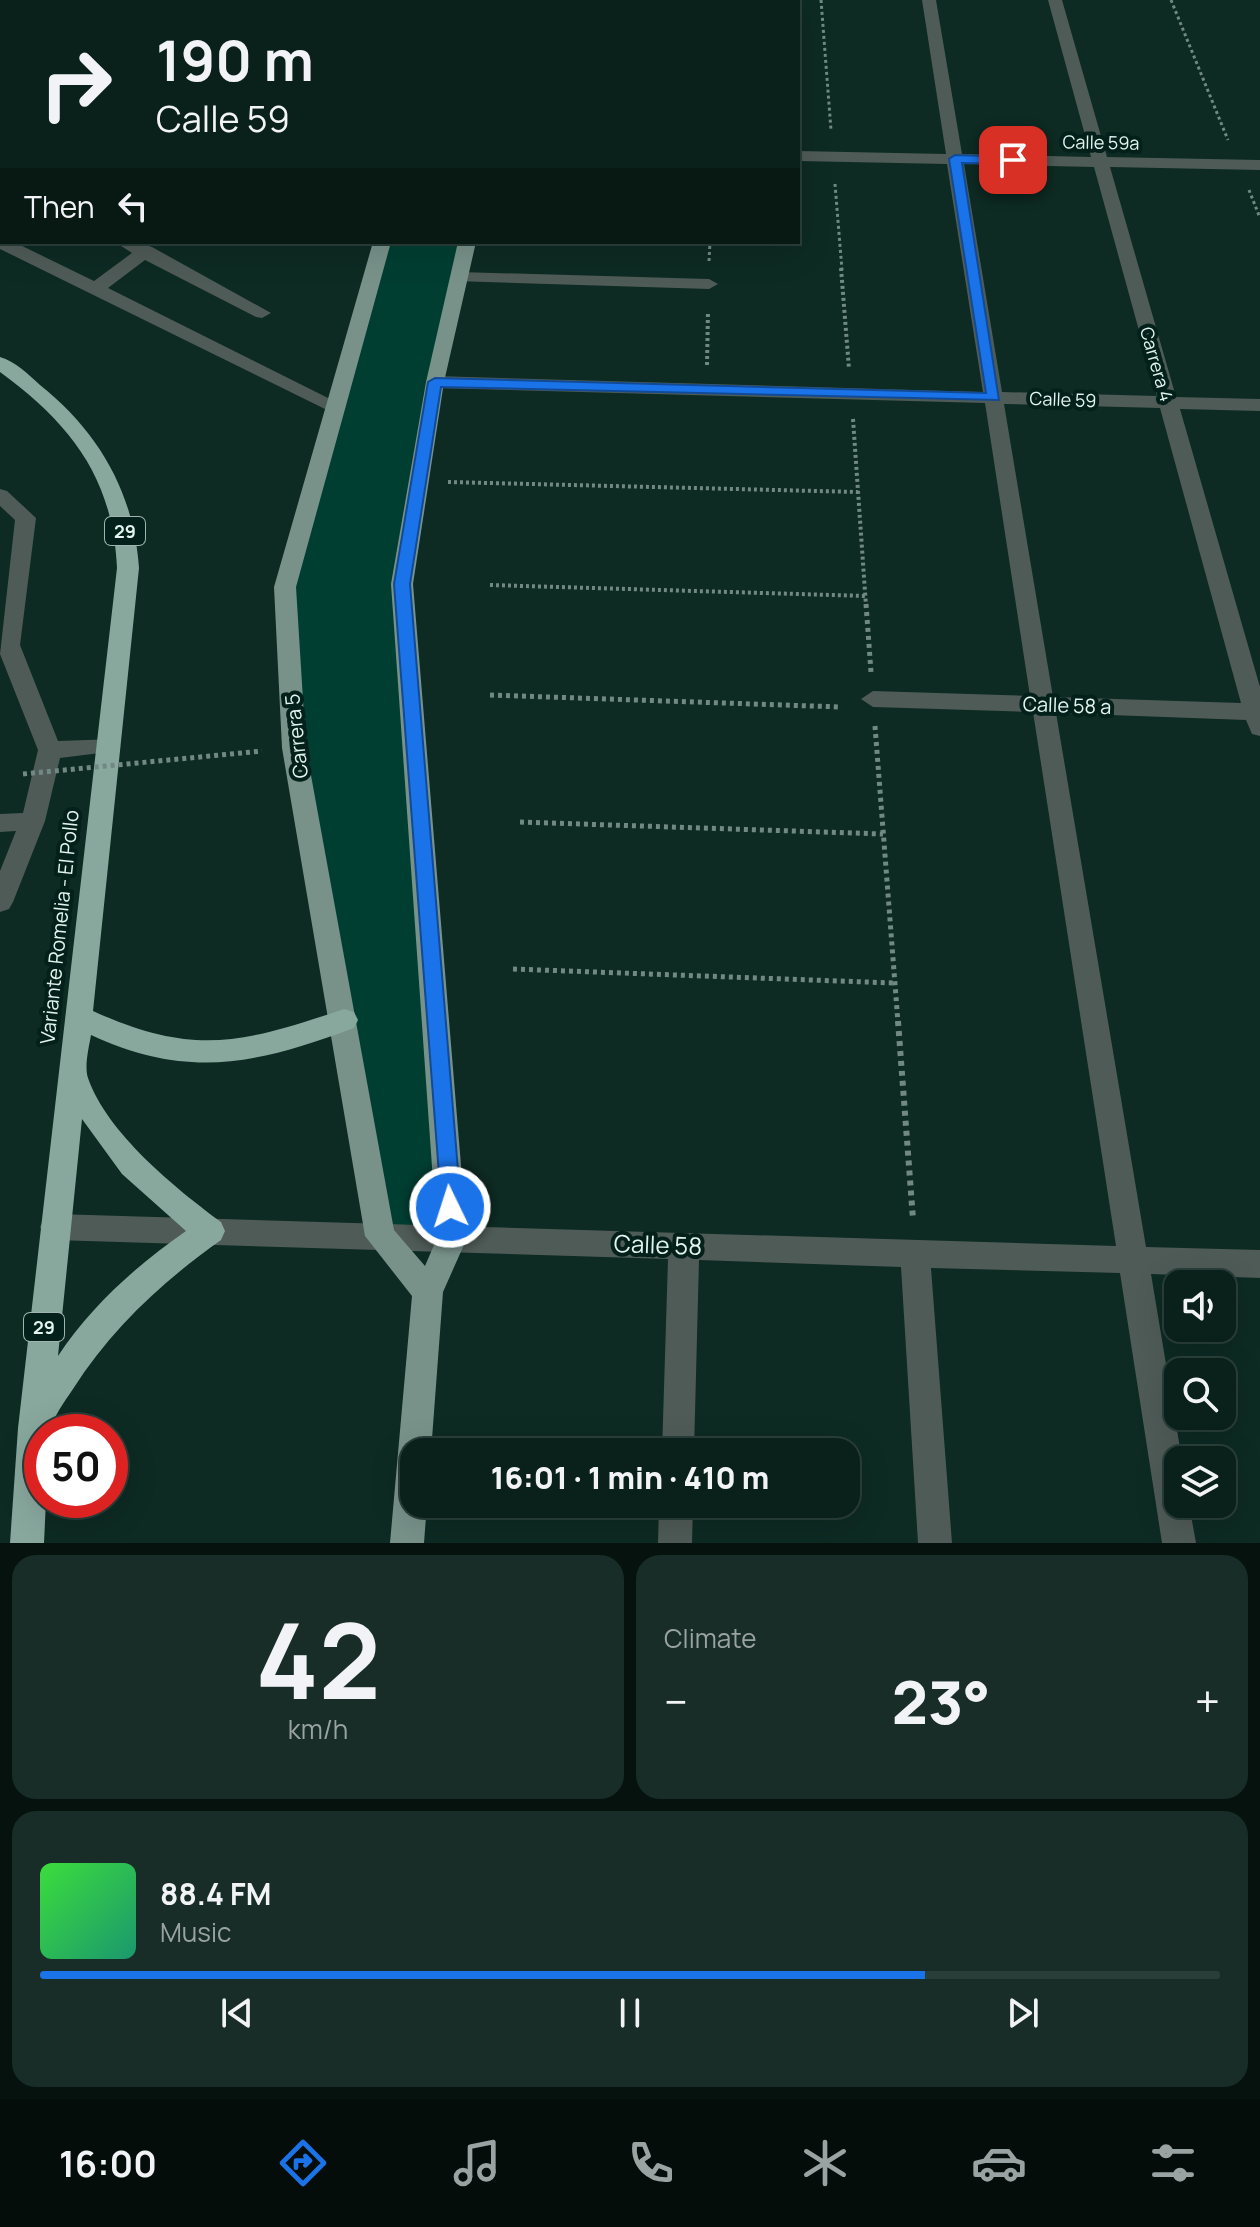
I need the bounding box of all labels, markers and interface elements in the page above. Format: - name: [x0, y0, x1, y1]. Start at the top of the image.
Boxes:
- text: 190 m: [156, 21, 314, 98]
- icon: right: [24, 32, 128, 136]
- text: Calle 59: [156, 94, 290, 143]
- pin: [979, 126, 1047, 194]
- street label: Calle 59a: [1062, 129, 1140, 155]
- icon: arrive: [991, 138, 1035, 182]
- icon: left: [111, 184, 155, 228]
- text: Then: [24, 186, 95, 227]
- street label: Carrera 4: [1135, 324, 1179, 404]
- street label: Calle 59: [1029, 386, 1097, 412]
- road number: 29: [105, 517, 145, 545]
- street label: Calle 58 a: [1022, 690, 1112, 720]
- street label: Carrera 5: [278, 692, 314, 780]
- street label: Variante Romelia - El Pollo: [33, 808, 85, 1045]
- position arrow: [408, 1165, 492, 1249]
- street label: Calle 58: [613, 1226, 703, 1262]
- map controls: [1164, 1270, 1236, 1518]
- button: sound: [1164, 1270, 1236, 1342]
- road number: 29: [24, 1313, 64, 1341]
- button: search: [1164, 1358, 1236, 1430]
- speed limit sign: 50: [24, 1414, 128, 1518]
- button: layers: [1164, 1446, 1236, 1518]
- text: 16:01 · 1 min · 410 m: [491, 1457, 769, 1498]
- text: 42: [255, 1588, 381, 1730]
- text: Climate: [664, 1620, 756, 1656]
- text: 23°: [892, 1660, 991, 1742]
- text: −: [664, 1671, 688, 1731]
- text: +: [1195, 1671, 1220, 1731]
- text: km/h: [288, 1711, 348, 1747]
- text: 88.4 FM: [160, 1873, 271, 1914]
- text: Music: [160, 1914, 231, 1950]
- icon: previous: [215, 1991, 259, 2035]
- icon: pause: [608, 1991, 652, 2035]
- icon: next: [1001, 1991, 1045, 2035]
- icon: directions: [275, 2135, 331, 2191]
- icon: music: [449, 2135, 505, 2191]
- icon: phone: [623, 2135, 679, 2191]
- icon: climate: [797, 2135, 853, 2191]
- icon: car: [971, 2135, 1027, 2191]
- icon: filters: [1145, 2135, 1201, 2191]
- text: 16:00: [59, 2139, 157, 2188]

